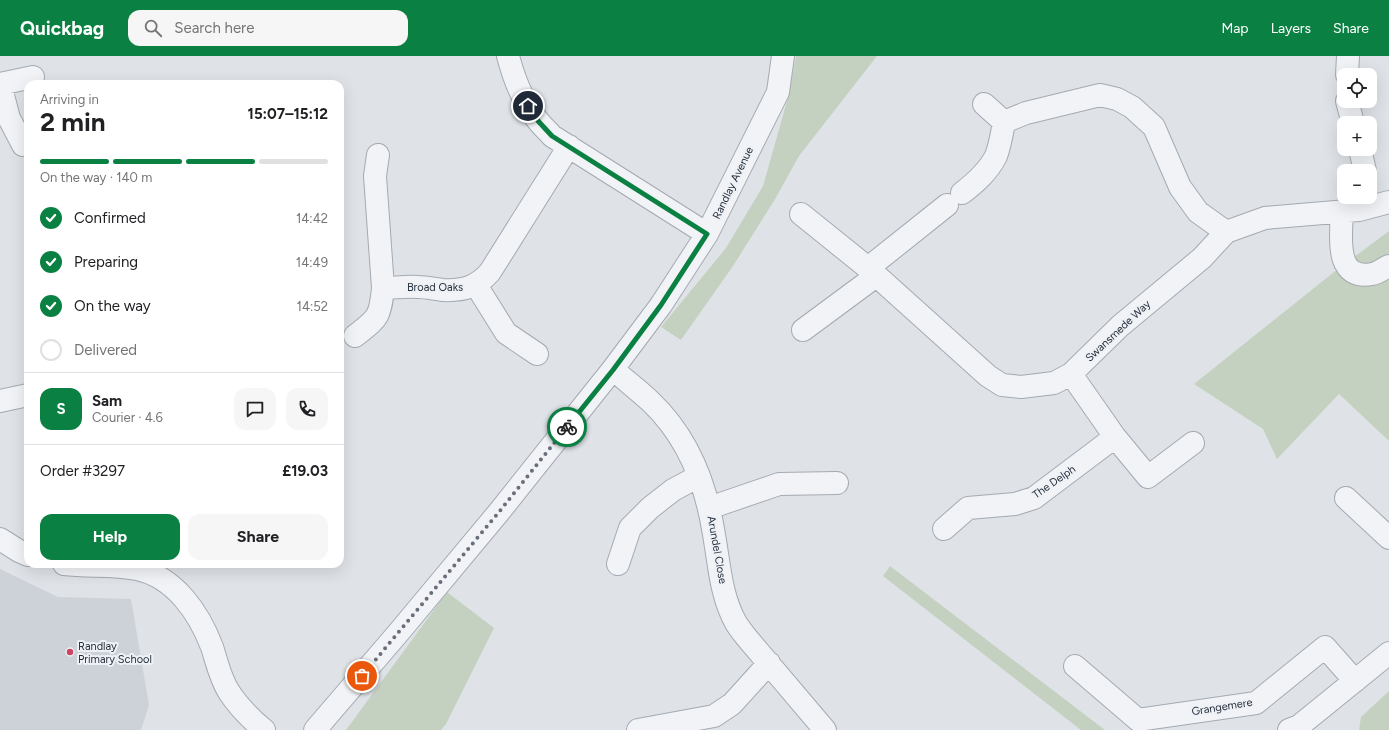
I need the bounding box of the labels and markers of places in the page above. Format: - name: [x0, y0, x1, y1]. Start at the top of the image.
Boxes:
- pin: [511, 89, 545, 123]
- place label: Randlay Primary School: [78, 640, 152, 666]
- marker: Randlay Primary School: [65, 647, 75, 657]
- pin: [345, 659, 379, 693]

